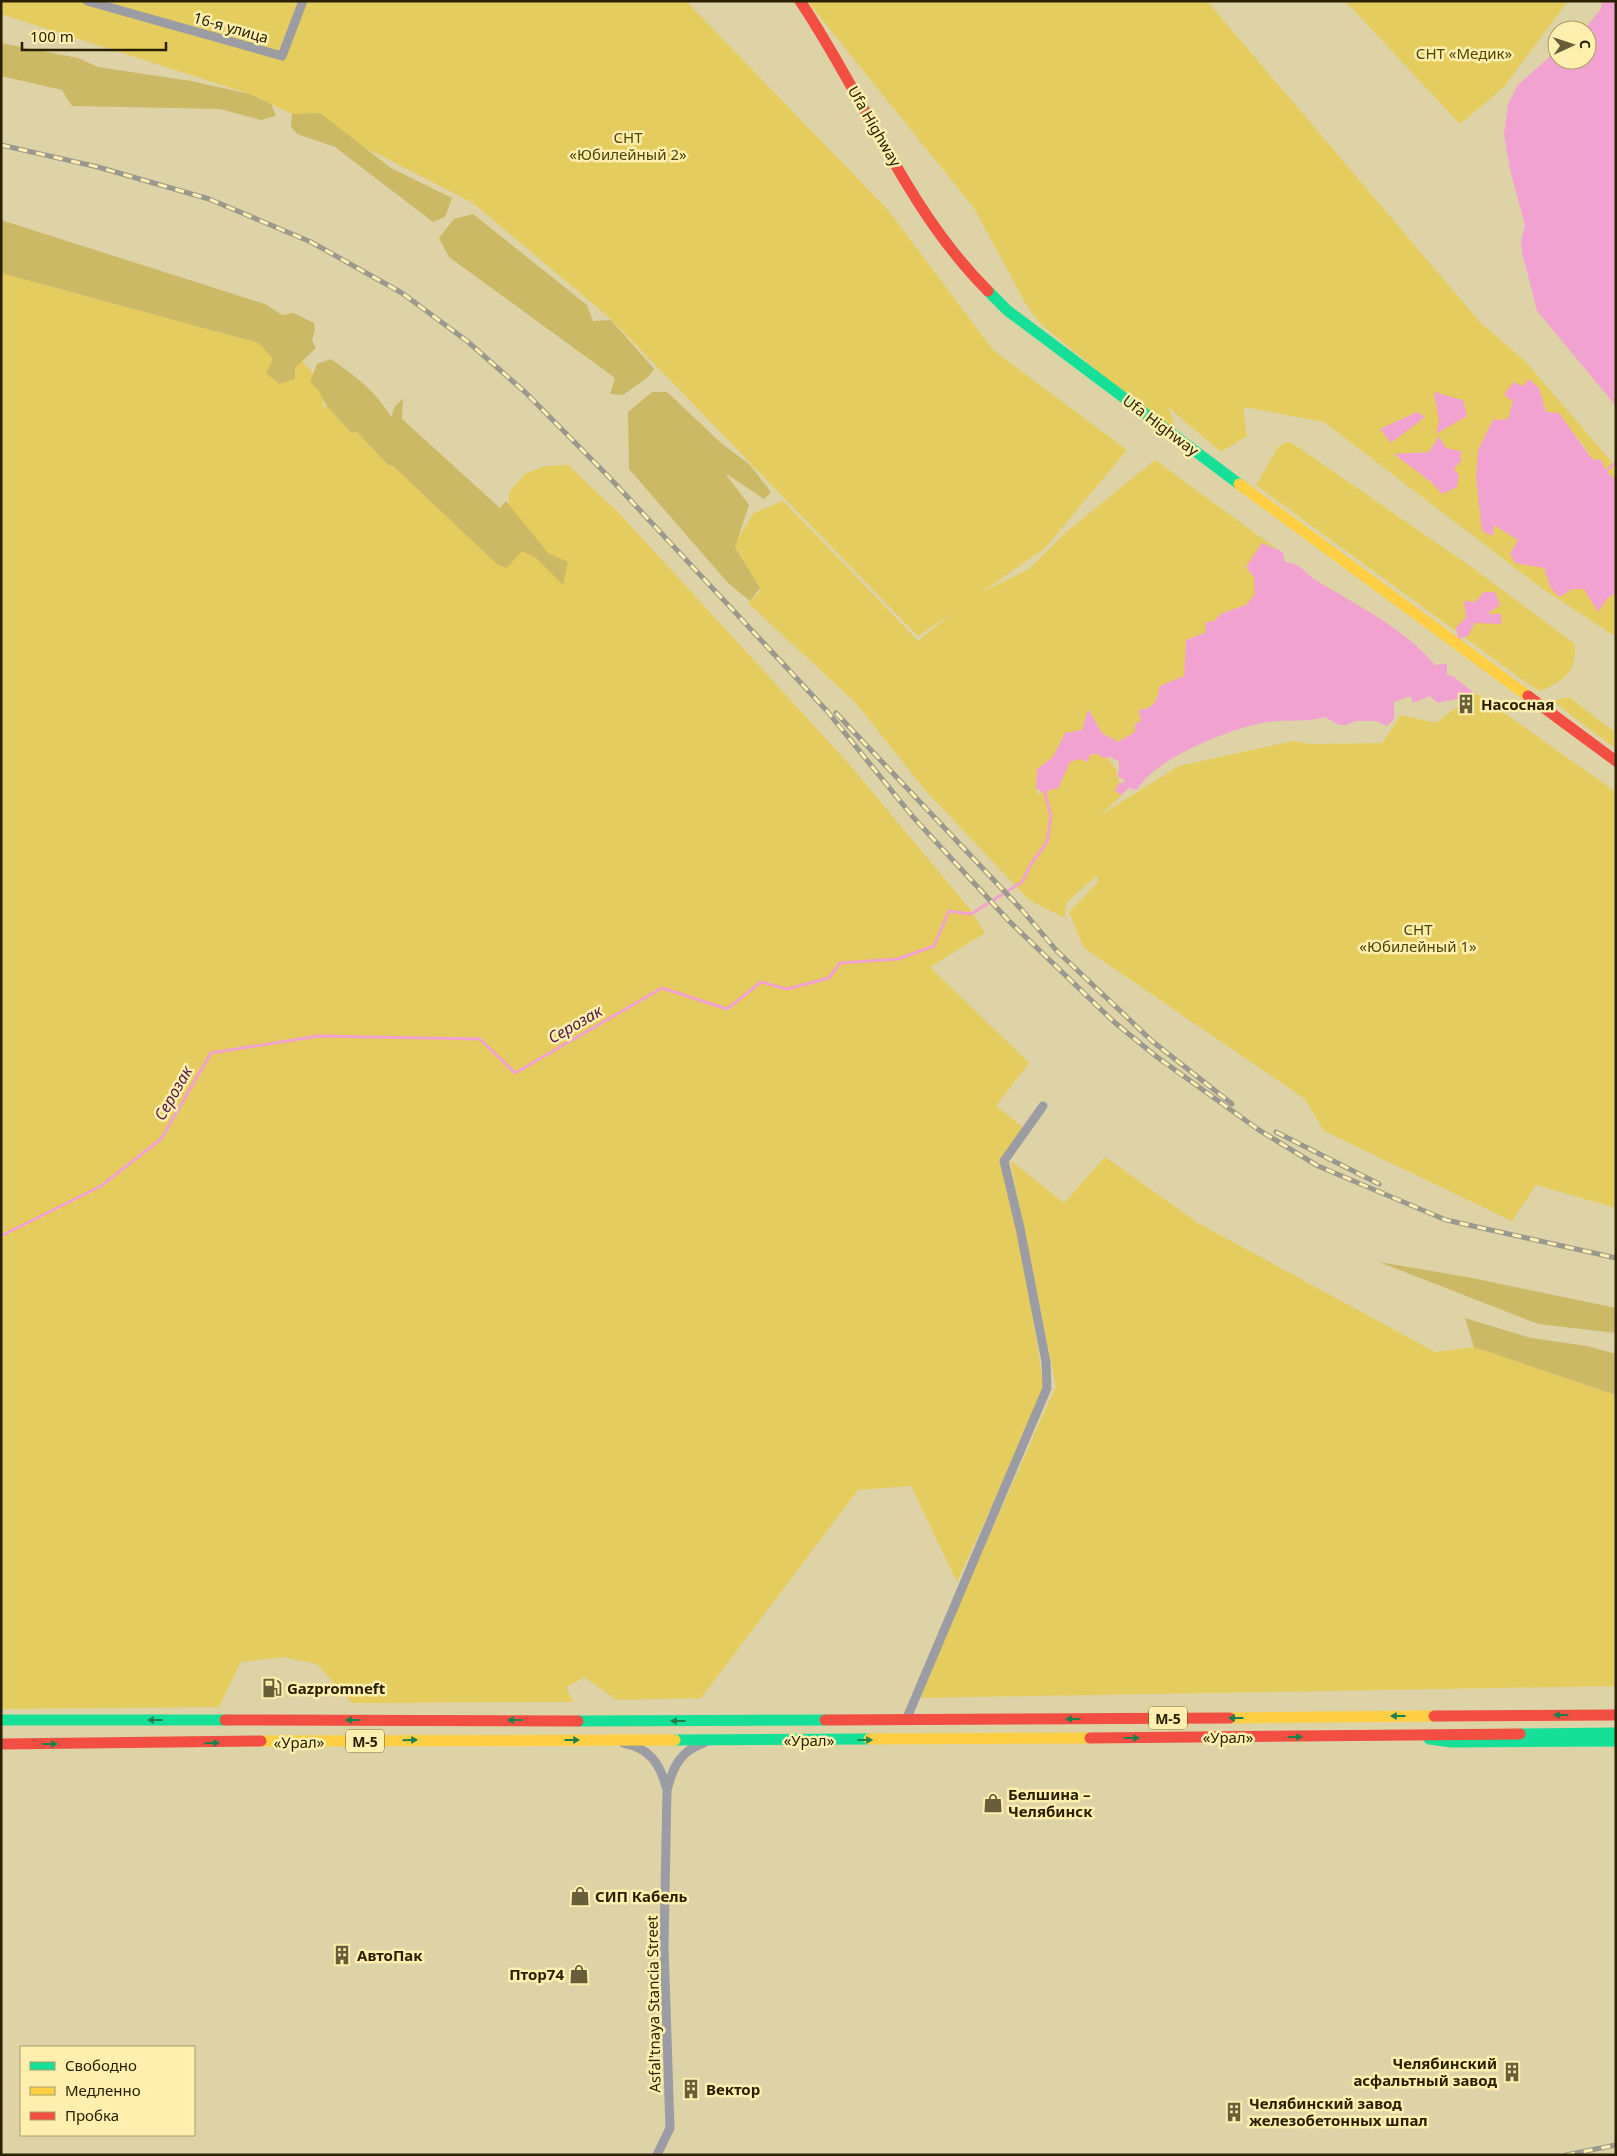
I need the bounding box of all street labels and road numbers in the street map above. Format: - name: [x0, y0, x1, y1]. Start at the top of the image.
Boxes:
- street label: 16-я улица: [191, 7, 271, 47]
- street label: Ufa Highway: [844, 82, 906, 170]
- street label: Ufa Highway: [1119, 390, 1203, 460]
- road number: М-5: [1149, 1706, 1187, 1730]
- street label: «Урал»: [1203, 1727, 1254, 1747]
- road number: М-5: [346, 1730, 384, 1752]
- street label: «Урал»: [784, 1730, 835, 1750]
- street label: «Урал»: [274, 1732, 325, 1752]
- street label: Asfal'tnaya Stancia Street: [641, 1915, 665, 2093]

